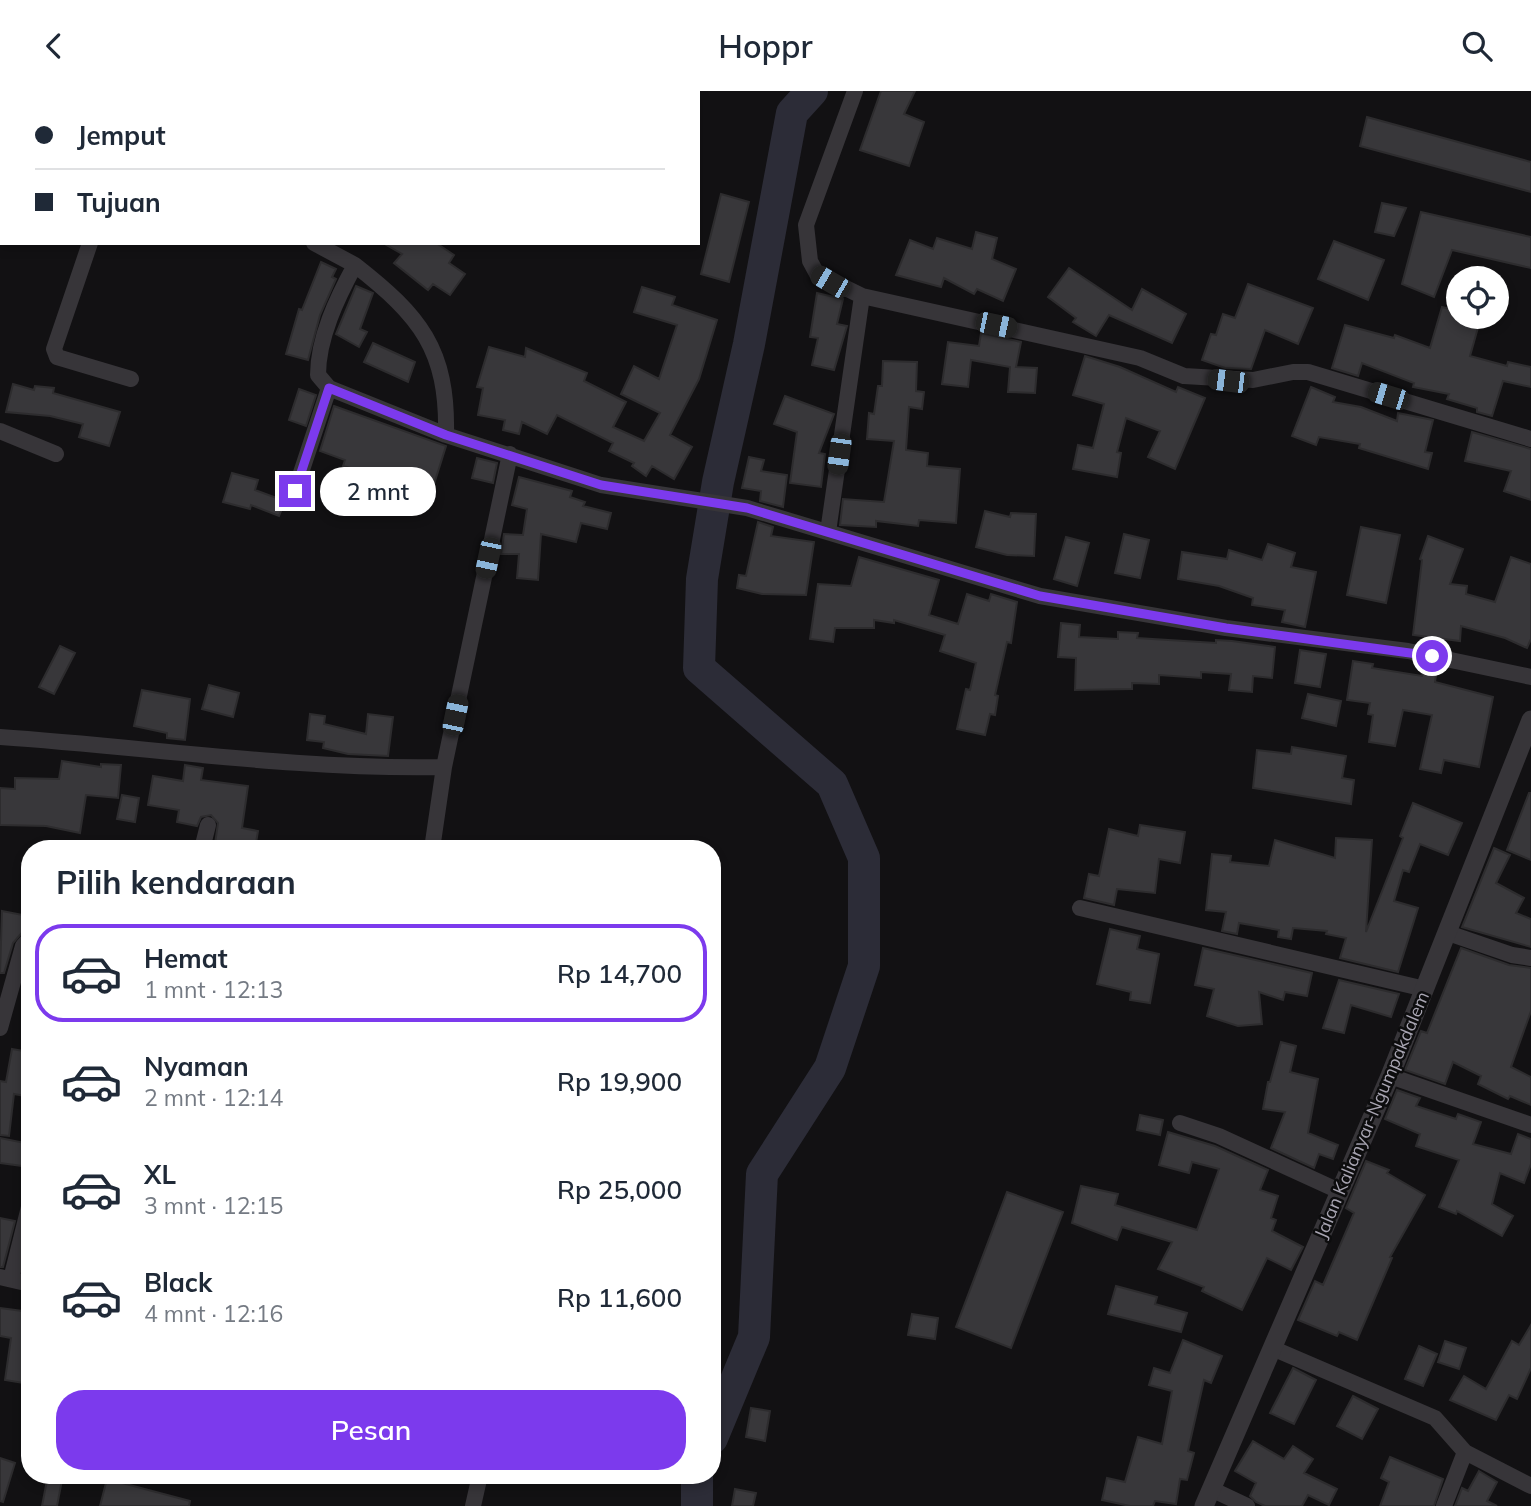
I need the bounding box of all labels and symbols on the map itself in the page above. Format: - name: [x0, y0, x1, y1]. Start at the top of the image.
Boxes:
- car: [807, 262, 854, 302]
- car: [974, 310, 1019, 340]
- car: [1206, 368, 1251, 394]
- car: [1365, 380, 1412, 412]
- car: [826, 432, 853, 476]
- callout: 2 mnt: [320, 467, 435, 515]
- route end: [279, 475, 311, 507]
- car: [474, 535, 503, 581]
- route start: [1416, 640, 1448, 672]
- car: [441, 692, 470, 738]
- street label: Jalan Kalianyar-Ngumpakdalem: [1309, 988, 1434, 1242]

